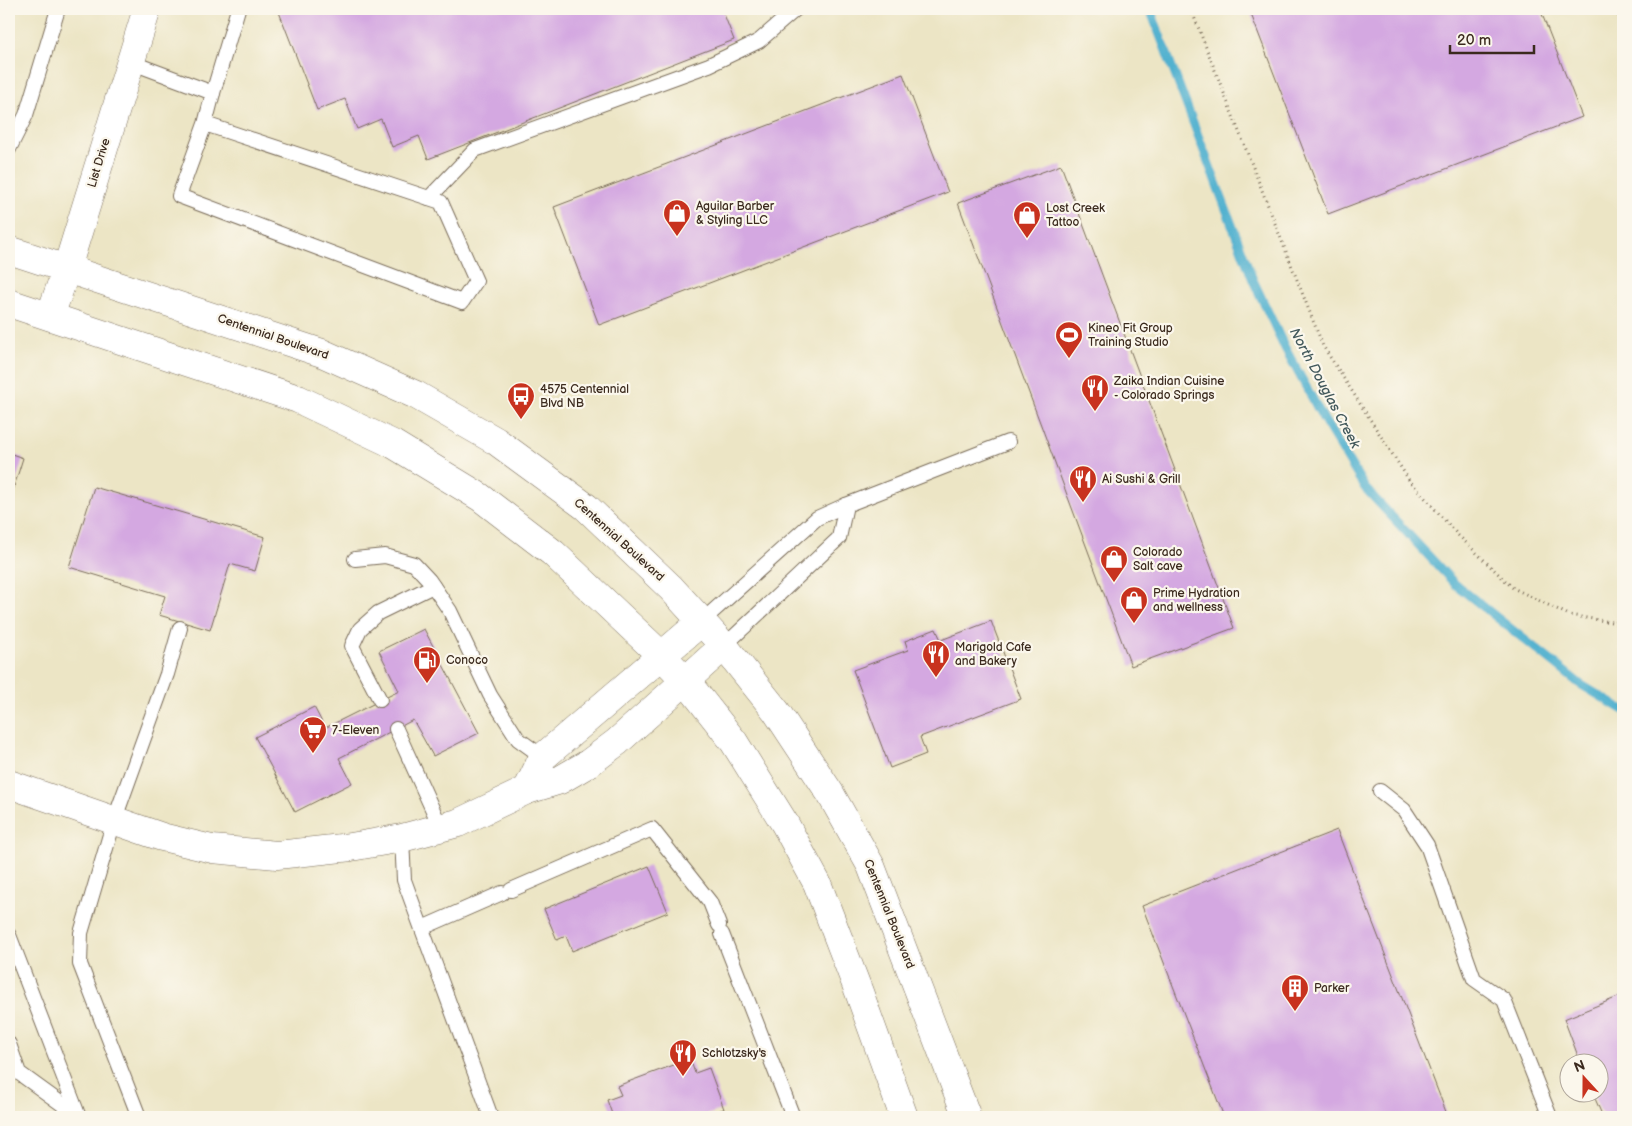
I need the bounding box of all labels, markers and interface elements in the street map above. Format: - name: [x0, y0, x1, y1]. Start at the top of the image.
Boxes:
- scale bar: [1450, 22, 1533, 54]
- text: 20 m: [1457, 31, 1491, 50]
- street label: List Drive: [84, 137, 114, 189]
- shop icon: Aguilar Barber & Styling LLC: [662, 198, 692, 237]
- place label: Aguilar Barber & Styling LLC: [696, 199, 775, 228]
- shop icon: Lost Creek Tattoo: [1012, 200, 1042, 239]
- place label: Lost Creek Tattoo: [1046, 201, 1105, 230]
- street label: Centennial Boulevard: [215, 311, 331, 363]
- sports icon: Kineo Fit Group Training Studio: [1054, 320, 1084, 359]
- place label: Kineo Fit Group Training Studio: [1088, 321, 1173, 350]
- water label: North Douglas Creek: [1286, 325, 1364, 452]
- restaurant icon: Zaika Indian Cuisine - Colorado Springs: [1080, 373, 1110, 412]
- place label: Zaika Indian Cuisine - Colorado Springs: [1113, 374, 1224, 403]
- bus stop icon: 4575 Centennial Blvd NB: [506, 381, 536, 420]
- place label: 4575 Centennial Blvd NB: [540, 382, 629, 411]
- restaurant icon: Ai Sushi & Grill: [1068, 464, 1098, 503]
- place label: Ai Sushi & Grill: [1102, 472, 1180, 487]
- street label: Centennial Boulevard: [571, 495, 667, 585]
- shop icon: Colorado Salt cave: [1099, 544, 1129, 583]
- place label: Colorado Salt cave: [1133, 545, 1183, 574]
- shop icon: Prime Hydration and wellness: [1119, 585, 1149, 624]
- place label: Prime Hydration and wellness: [1153, 586, 1240, 615]
- restaurant icon: Marigold Cafe and Bakery: [921, 639, 951, 678]
- place label: Marigold Cafe and Bakery: [955, 640, 1031, 669]
- fuel station icon: Conoco: [412, 645, 442, 684]
- place label: Conoco: [446, 653, 488, 668]
- supermarket icon: 7-Eleven: [298, 715, 328, 754]
- place label: 7-Eleven: [332, 723, 380, 738]
- street label: Centennial Boulevard: [860, 857, 918, 971]
- building icon: Parker: [1280, 973, 1310, 1012]
- place label: Parker: [1314, 981, 1350, 996]
- restaurant icon: Schlotzsky's: [668, 1038, 698, 1077]
- place label: Schlotzsky's: [702, 1046, 766, 1061]
- north arrow: [1560, 1054, 1610, 1104]
- text: N: [1572, 1057, 1587, 1076]

